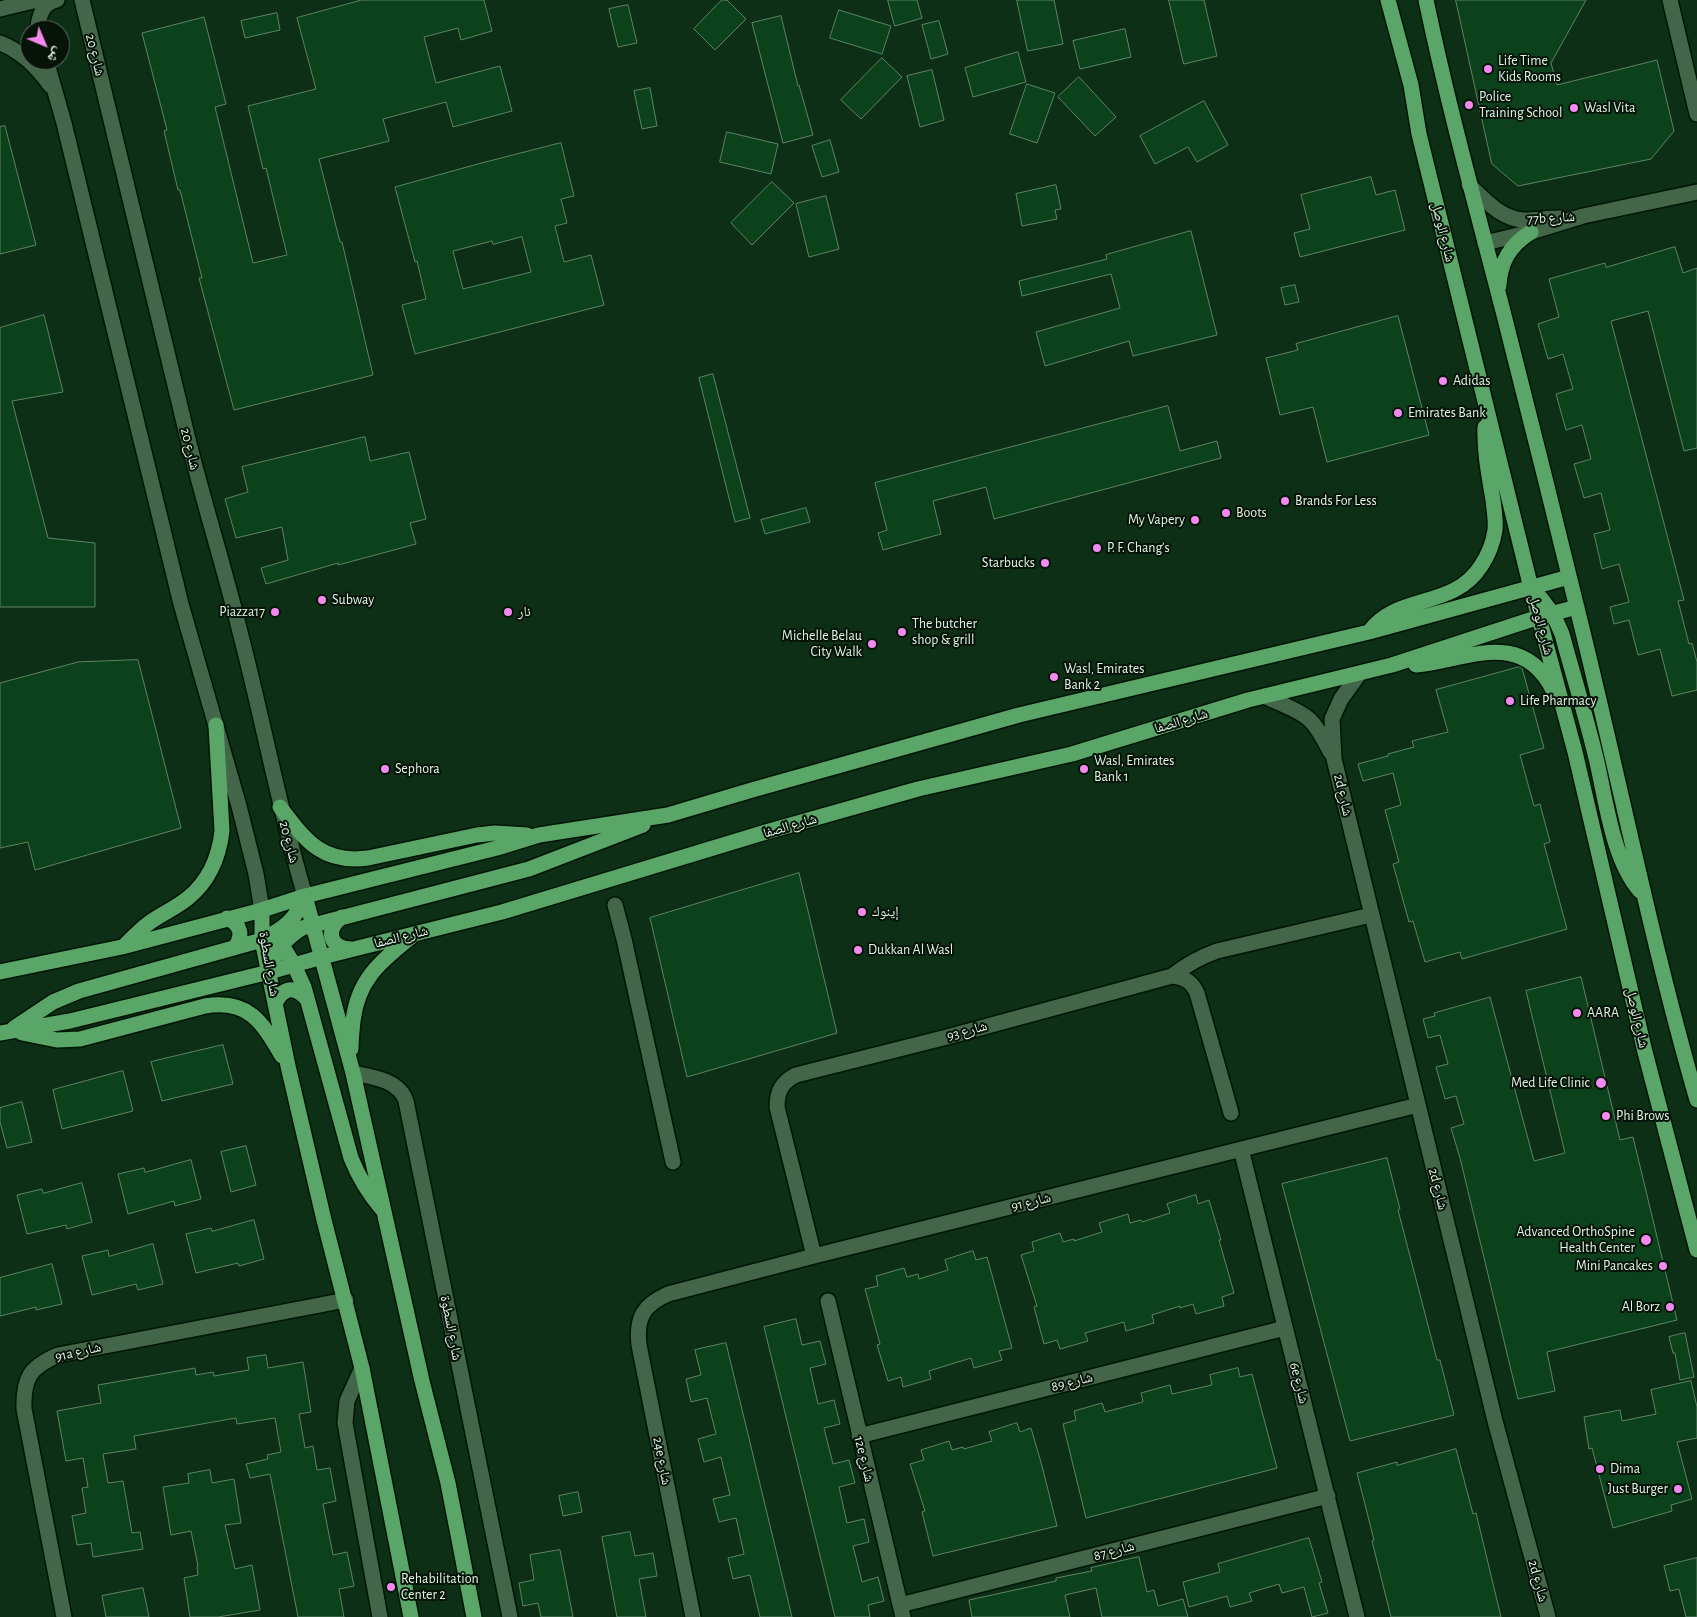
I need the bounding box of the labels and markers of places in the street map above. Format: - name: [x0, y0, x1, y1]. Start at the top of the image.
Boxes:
- place label: Life Time Kids Rooms: [1498, 53, 1561, 85]
- marker: Life Time Kids Rooms: [1482, 63, 1494, 75]
- place label: Police Training School: [1479, 89, 1562, 121]
- marker: Police Training School: [1463, 99, 1475, 111]
- place label: Wasl Vita: [1584, 100, 1635, 116]
- marker: Wasl Vita: [1568, 102, 1580, 114]
- place label: Adidas: [1453, 373, 1490, 389]
- marker: Adidas: [1437, 375, 1449, 387]
- place label: Emirates Bank: [1408, 405, 1486, 421]
- marker: Emirates Bank: [1392, 407, 1404, 419]
- place label: Brands For Less: [1295, 493, 1377, 509]
- marker: Brands For Less: [1279, 495, 1291, 507]
- place label: Boots: [1236, 505, 1267, 521]
- marker: Boots: [1220, 507, 1232, 519]
- place label: My Vapery: [1128, 512, 1185, 528]
- marker: My Vapery: [1189, 514, 1201, 526]
- place label: P. F. Chang’s: [1107, 540, 1170, 556]
- marker: P. F. Chang’s: [1091, 542, 1103, 554]
- place label: Starbucks: [982, 555, 1035, 571]
- marker: Starbucks: [1039, 557, 1051, 569]
- place label: Subway: [332, 592, 374, 608]
- marker: Subway: [316, 594, 328, 606]
- place label: Piazza17: [219, 604, 265, 620]
- place label: نار: [518, 604, 531, 620]
- marker: Piazza17: [269, 606, 281, 618]
- marker: نار: [502, 606, 514, 618]
- place label: The butcher shop & grill: [912, 616, 977, 648]
- marker: The butcher shop & grill: [896, 626, 908, 638]
- place label: Michelle Belau City Walk: [782, 628, 862, 660]
- marker: Michelle Belau City Walk: [866, 638, 878, 650]
- place label: Wasl, Emirates Bank 2: [1064, 661, 1144, 694]
- marker: Wasl, Emirates Bank 2: [1048, 671, 1060, 683]
- place label: Life Pharmacy: [1520, 693, 1596, 709]
- marker: Life Pharmacy: [1504, 695, 1516, 707]
- place label: Wasl, Emirates Bank 1: [1094, 753, 1174, 786]
- place label: Sephora: [395, 761, 440, 777]
- marker: Sephora: [379, 763, 391, 775]
- marker: Wasl, Emirates Bank 1: [1078, 763, 1090, 775]
- place label: إينوك: [872, 904, 899, 920]
- marker: إينوك: [856, 906, 868, 918]
- place label: Dukkan Al Wasl: [868, 942, 953, 958]
- marker: Dukkan Al Wasl: [852, 944, 864, 956]
- place label: AARA: [1587, 1005, 1619, 1021]
- marker: AARA: [1571, 1007, 1583, 1019]
- place label: Med Life Clinic: [1511, 1075, 1590, 1091]
- marker: Med Life Clinic: [1594, 1076, 1608, 1090]
- place label: Phi Brows: [1616, 1108, 1669, 1124]
- marker: Phi Brows: [1600, 1110, 1612, 1122]
- place label: Advanced OrthoSpine Health Center: [1516, 1224, 1635, 1256]
- marker: Advanced OrthoSpine Health Center: [1639, 1233, 1653, 1247]
- place label: Mini Pancakes: [1576, 1258, 1653, 1274]
- marker: Mini Pancakes: [1657, 1260, 1669, 1272]
- place label: Al Borz: [1622, 1299, 1660, 1315]
- marker: Al Borz: [1664, 1301, 1676, 1313]
- place label: Dima: [1610, 1461, 1640, 1477]
- marker: Dima: [1594, 1463, 1606, 1475]
- place label: Just Burger: [1608, 1481, 1668, 1497]
- marker: Just Burger: [1672, 1483, 1684, 1495]
- place label: Rehabilitation Center 2: [401, 1571, 479, 1604]
- marker: Rehabilitation Center 2: [385, 1581, 397, 1593]

